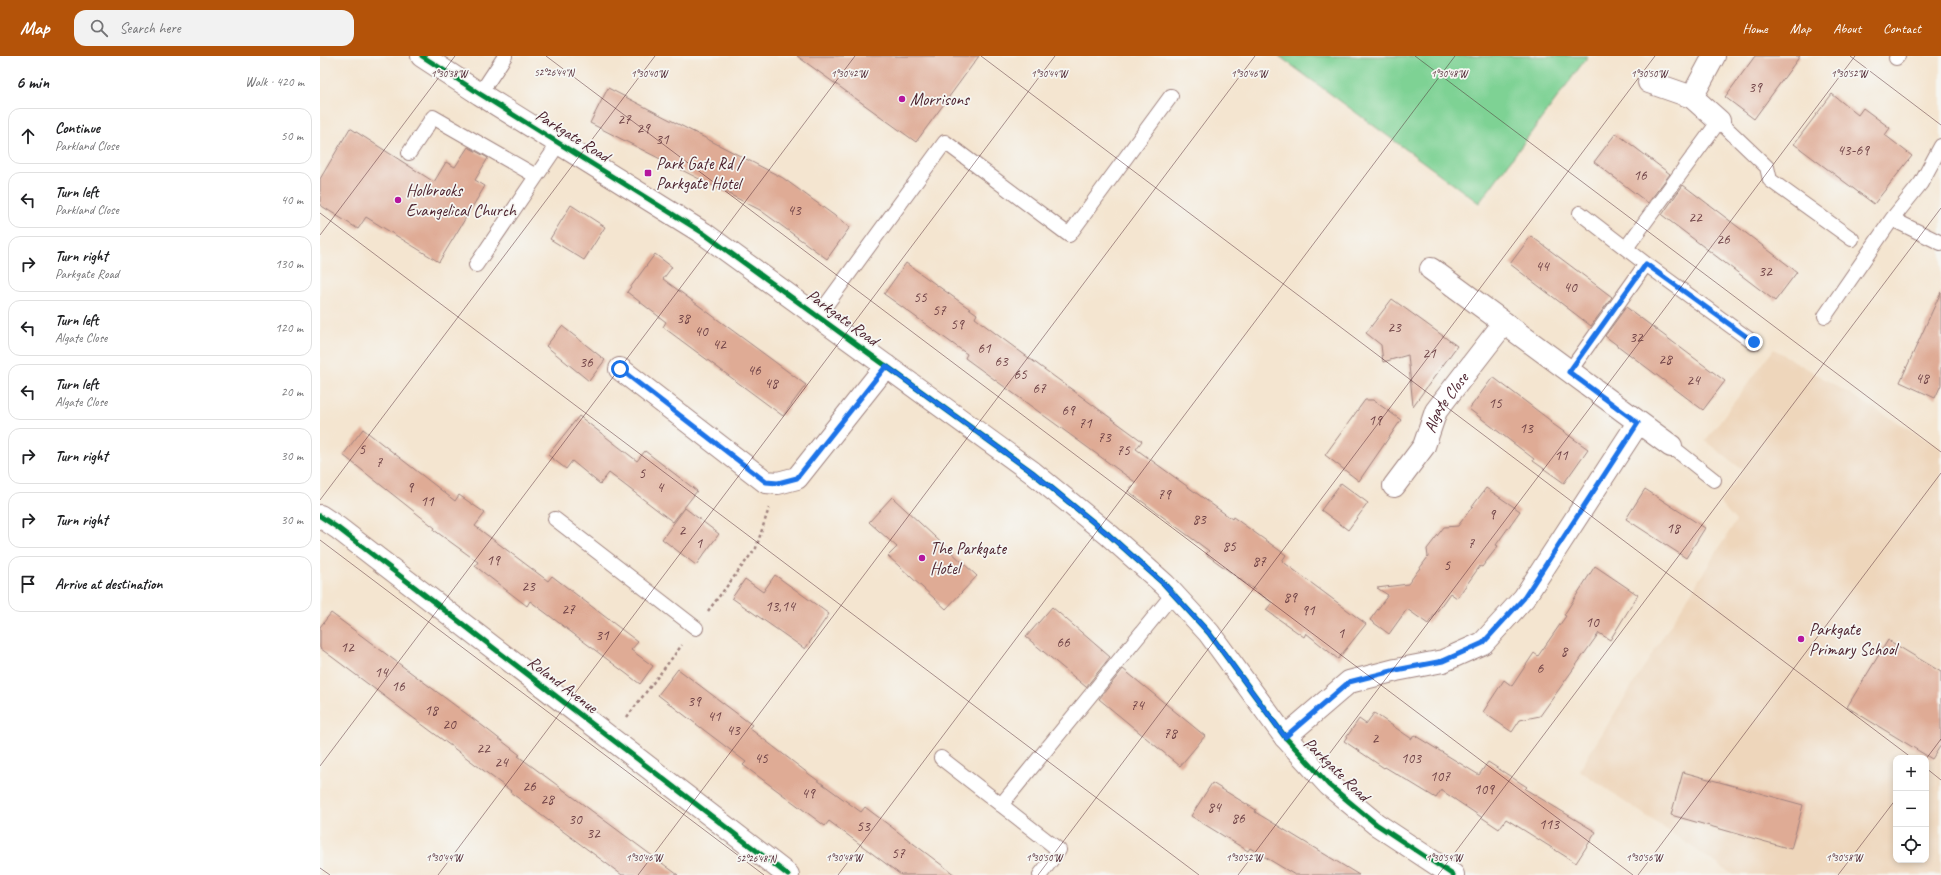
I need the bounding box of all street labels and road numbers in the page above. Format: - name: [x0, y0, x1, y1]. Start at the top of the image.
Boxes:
- street label: Parkgate Road: [532, 104, 617, 168]
- street label: Parkgate Road: [803, 284, 885, 352]
- street label: Algate Close: [1419, 367, 1474, 436]
- street label: Roland Avenue: [524, 651, 603, 718]
- street label: Parkgate Road: [1299, 733, 1376, 808]

